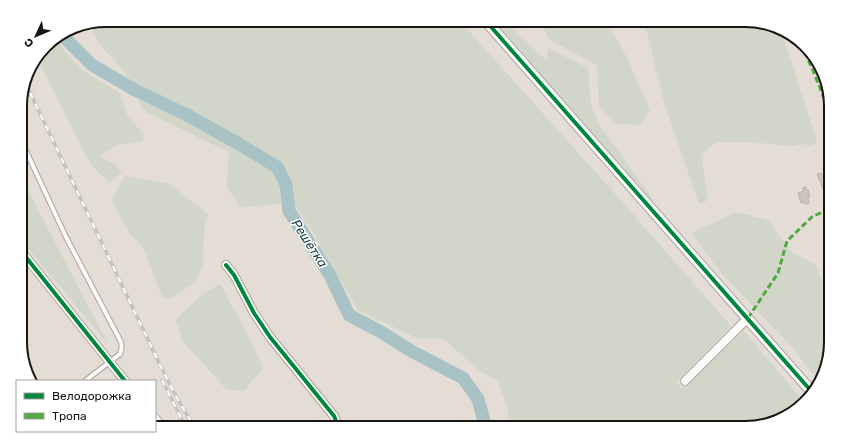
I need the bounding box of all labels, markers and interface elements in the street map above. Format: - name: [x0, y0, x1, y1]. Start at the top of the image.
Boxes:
- north arrow: [16, 16, 56, 56]
- text: С: [22, 35, 37, 50]
- water label: Решётка: [289, 216, 331, 270]
- legend: [16, 380, 156, 432]
- text: Велодорожка: [52, 389, 131, 403]
- text: Тропа: [52, 409, 87, 423]

